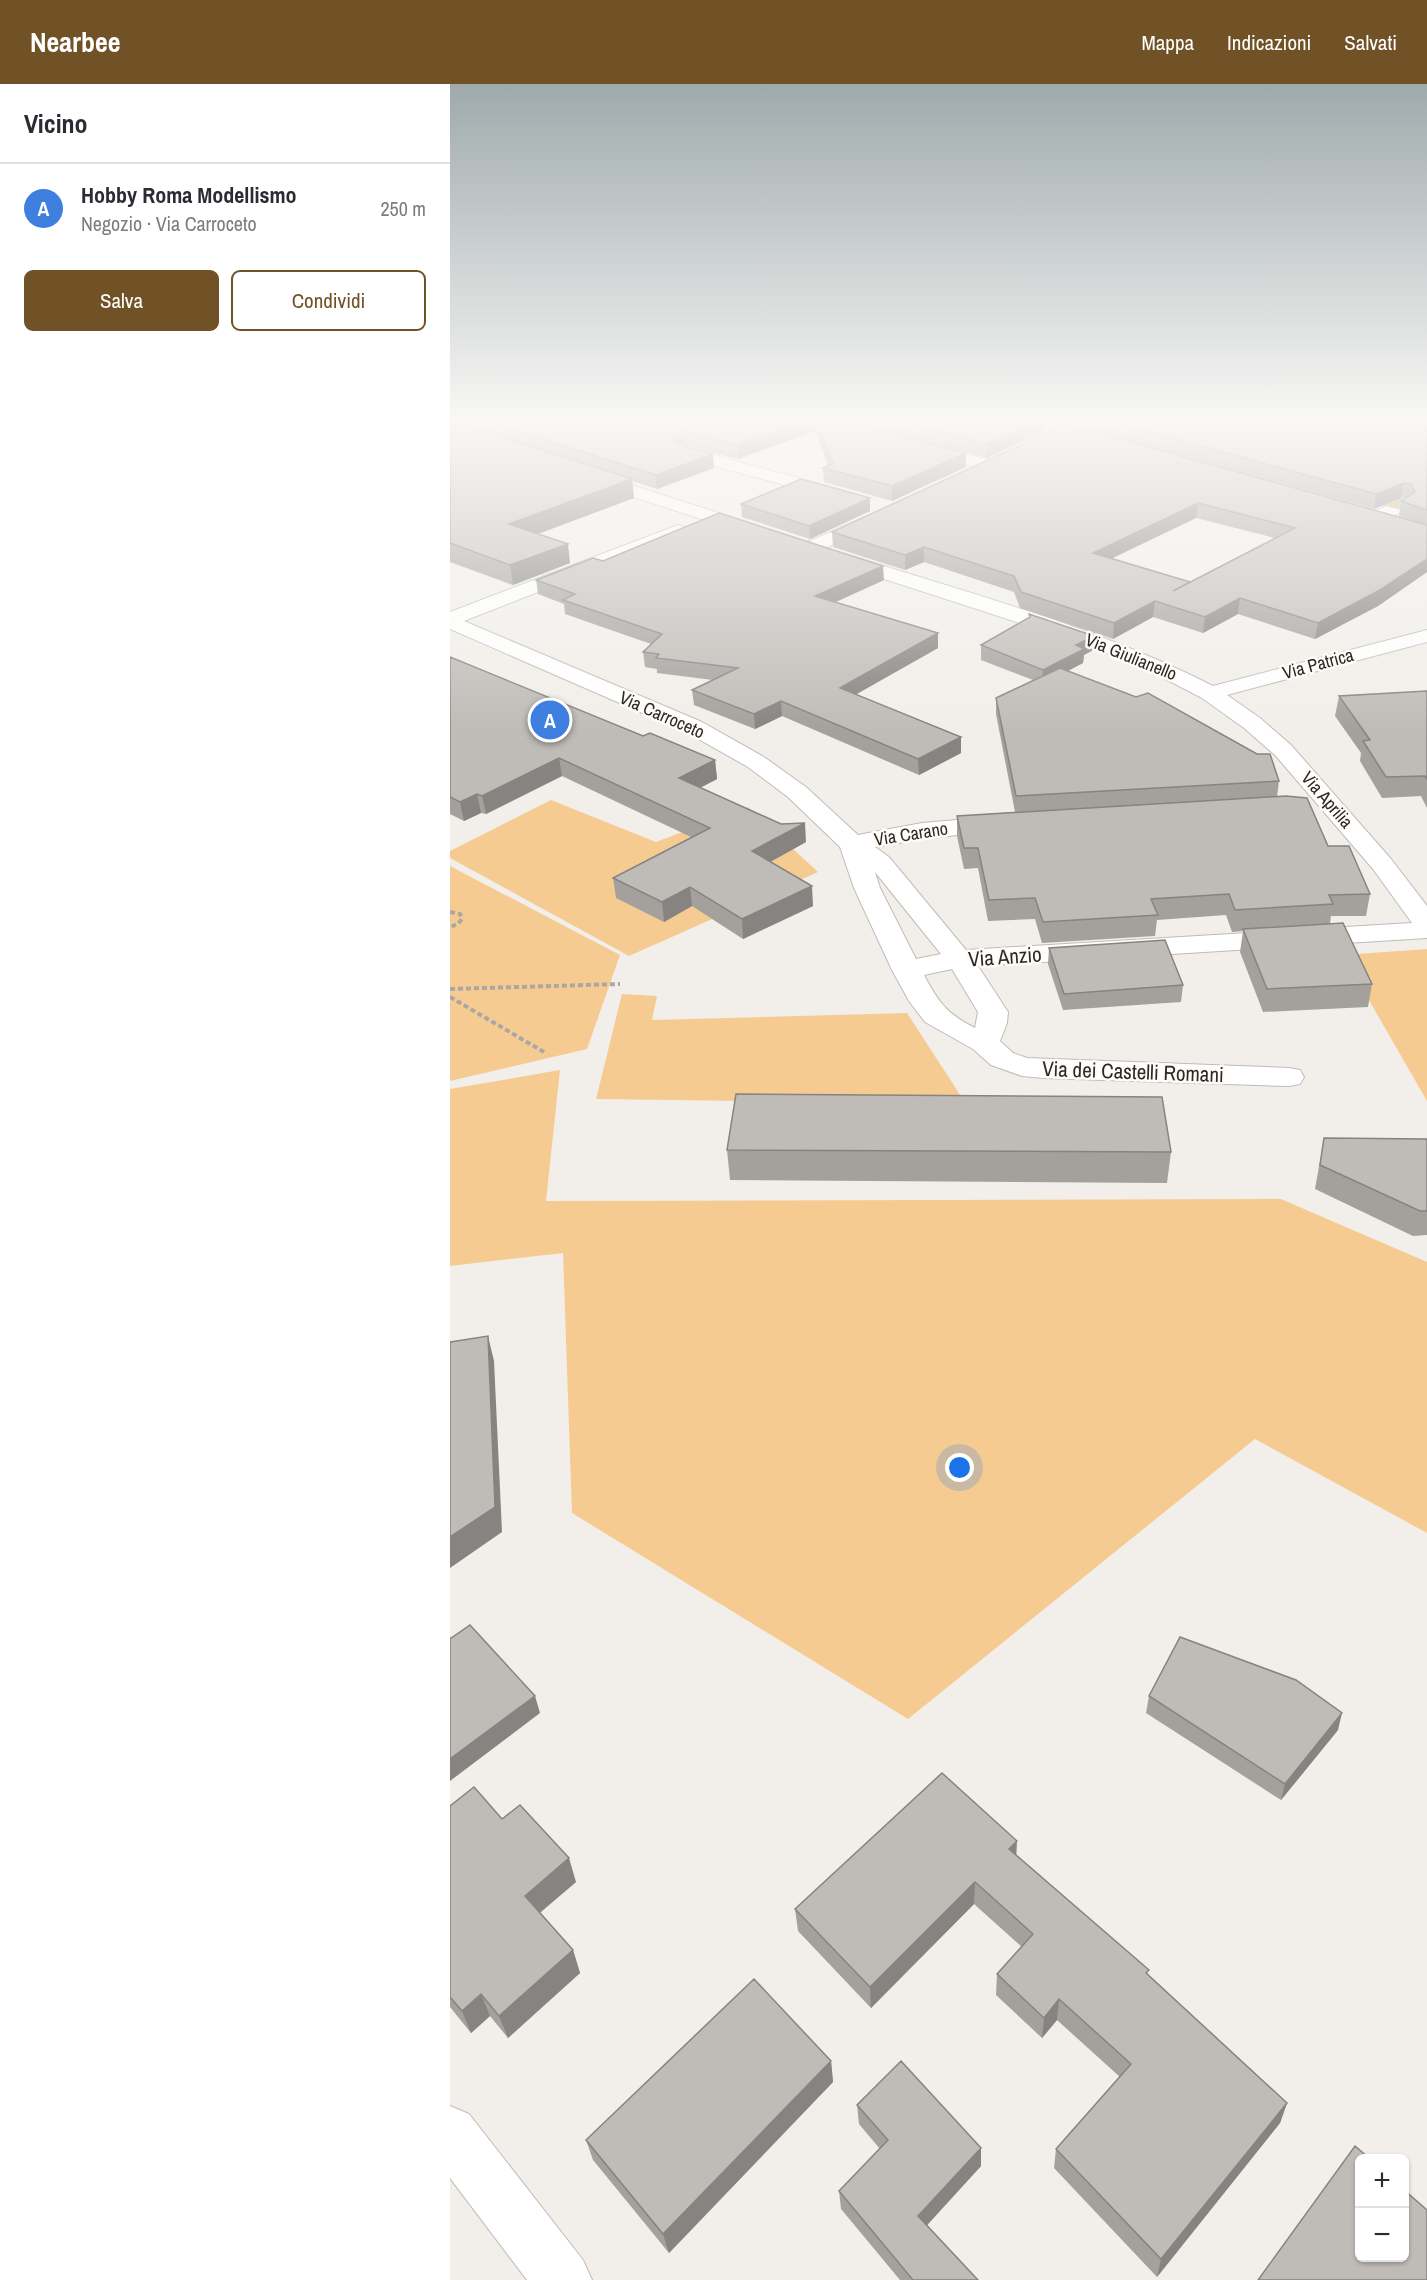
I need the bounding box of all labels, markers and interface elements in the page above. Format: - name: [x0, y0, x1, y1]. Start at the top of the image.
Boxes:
- text: Nearbee: [30, 23, 121, 61]
- text: Mappa: [1141, 28, 1194, 57]
- text: Indicazioni: [1227, 28, 1311, 57]
- text: Salvati: [1344, 28, 1397, 57]
- text: Vicino: [24, 106, 88, 141]
- text: Hobby Roma Modellismo: [81, 180, 297, 210]
- text: A: [38, 195, 49, 222]
- text: 250 m: [380, 195, 426, 222]
- text: Negozio · Via Carroceto: [81, 210, 257, 237]
- button: Salva: [24, 270, 219, 331]
- button: Condividi: [231, 270, 426, 331]
- street label: Via Giulianello: [1082, 627, 1181, 686]
- street label: Via Patrica: [1279, 642, 1356, 685]
- street label: Via Carroceto: [616, 685, 709, 744]
- pin: A: [530, 698, 570, 742]
- street label: Via Aprilia: [1296, 766, 1359, 833]
- street label: Via Carano: [872, 815, 950, 852]
- street label: Via Anzio: [967, 939, 1043, 974]
- street label: Via dei Castelli Romani: [1042, 1054, 1224, 1089]
- your location: [945, 1453, 974, 1482]
- map controls: [1355, 2154, 1409, 2262]
- button: +: [1355, 2154, 1409, 2208]
- button: −: [1355, 2208, 1409, 2262]

